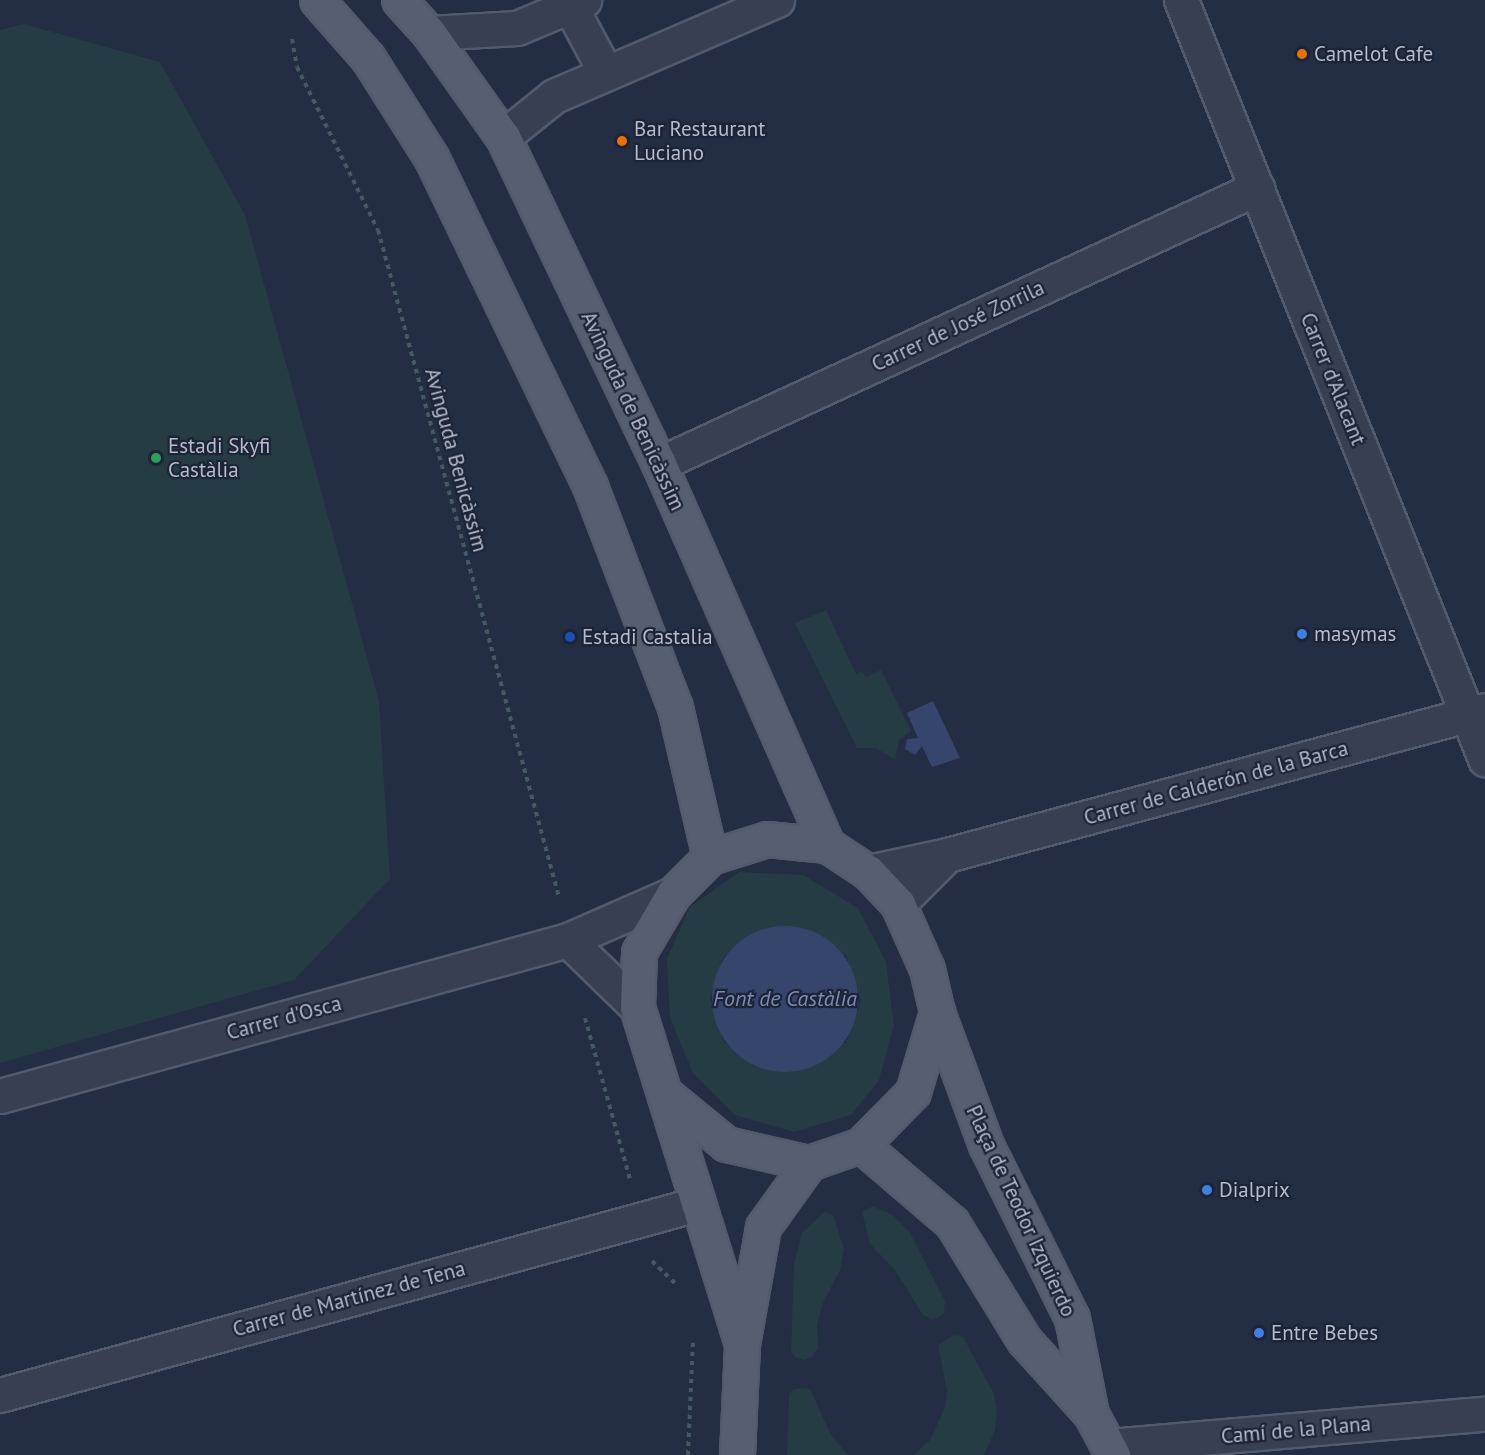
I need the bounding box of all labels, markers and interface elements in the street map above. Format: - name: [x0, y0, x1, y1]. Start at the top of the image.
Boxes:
- place label: Camelot Cafe: [1314, 41, 1433, 67]
- marker: Camelot Cafe: [1295, 47, 1309, 61]
- place label: Bar Restaurant Luciano: [634, 116, 765, 166]
- marker: Bar Restaurant Luciano: [615, 134, 629, 148]
- street label: Carrer de José Zorrila: [868, 275, 1048, 377]
- street label: Avinguda de Benicàssim: [576, 308, 690, 514]
- street label: Carrer d'Alacant: [1295, 309, 1371, 449]
- street label: Avinguda Benicàssim: [419, 365, 493, 555]
- place label: Estadi Skyfi Castàlia: [168, 433, 270, 483]
- marker: Estadi Skyfi Castàlia: [149, 451, 163, 465]
- place label: masymas: [1314, 621, 1396, 647]
- place label: Estadi Castalia: [582, 624, 713, 650]
- marker: masymas: [1295, 627, 1309, 641]
- marker: Estadi Castalia: [563, 630, 577, 644]
- street label: Carrer de Calderón de la Barca: [1081, 736, 1351, 830]
- water label: Font de Castàlia: [713, 986, 857, 1012]
- street label: Carrer d'Osca: [224, 991, 344, 1045]
- street label: Plaça de Teodor Izquierdo: [961, 1101, 1081, 1321]
- place label: Dialprix: [1219, 1177, 1290, 1203]
- marker: Dialprix: [1200, 1183, 1214, 1197]
- street label: Carrer de Martínez de Tena: [229, 1256, 469, 1342]
- place label: Entre Bebes: [1271, 1320, 1378, 1346]
- marker: Entre Bebes: [1252, 1326, 1266, 1340]
- street label: Camí de la Plana: [1220, 1411, 1372, 1449]

